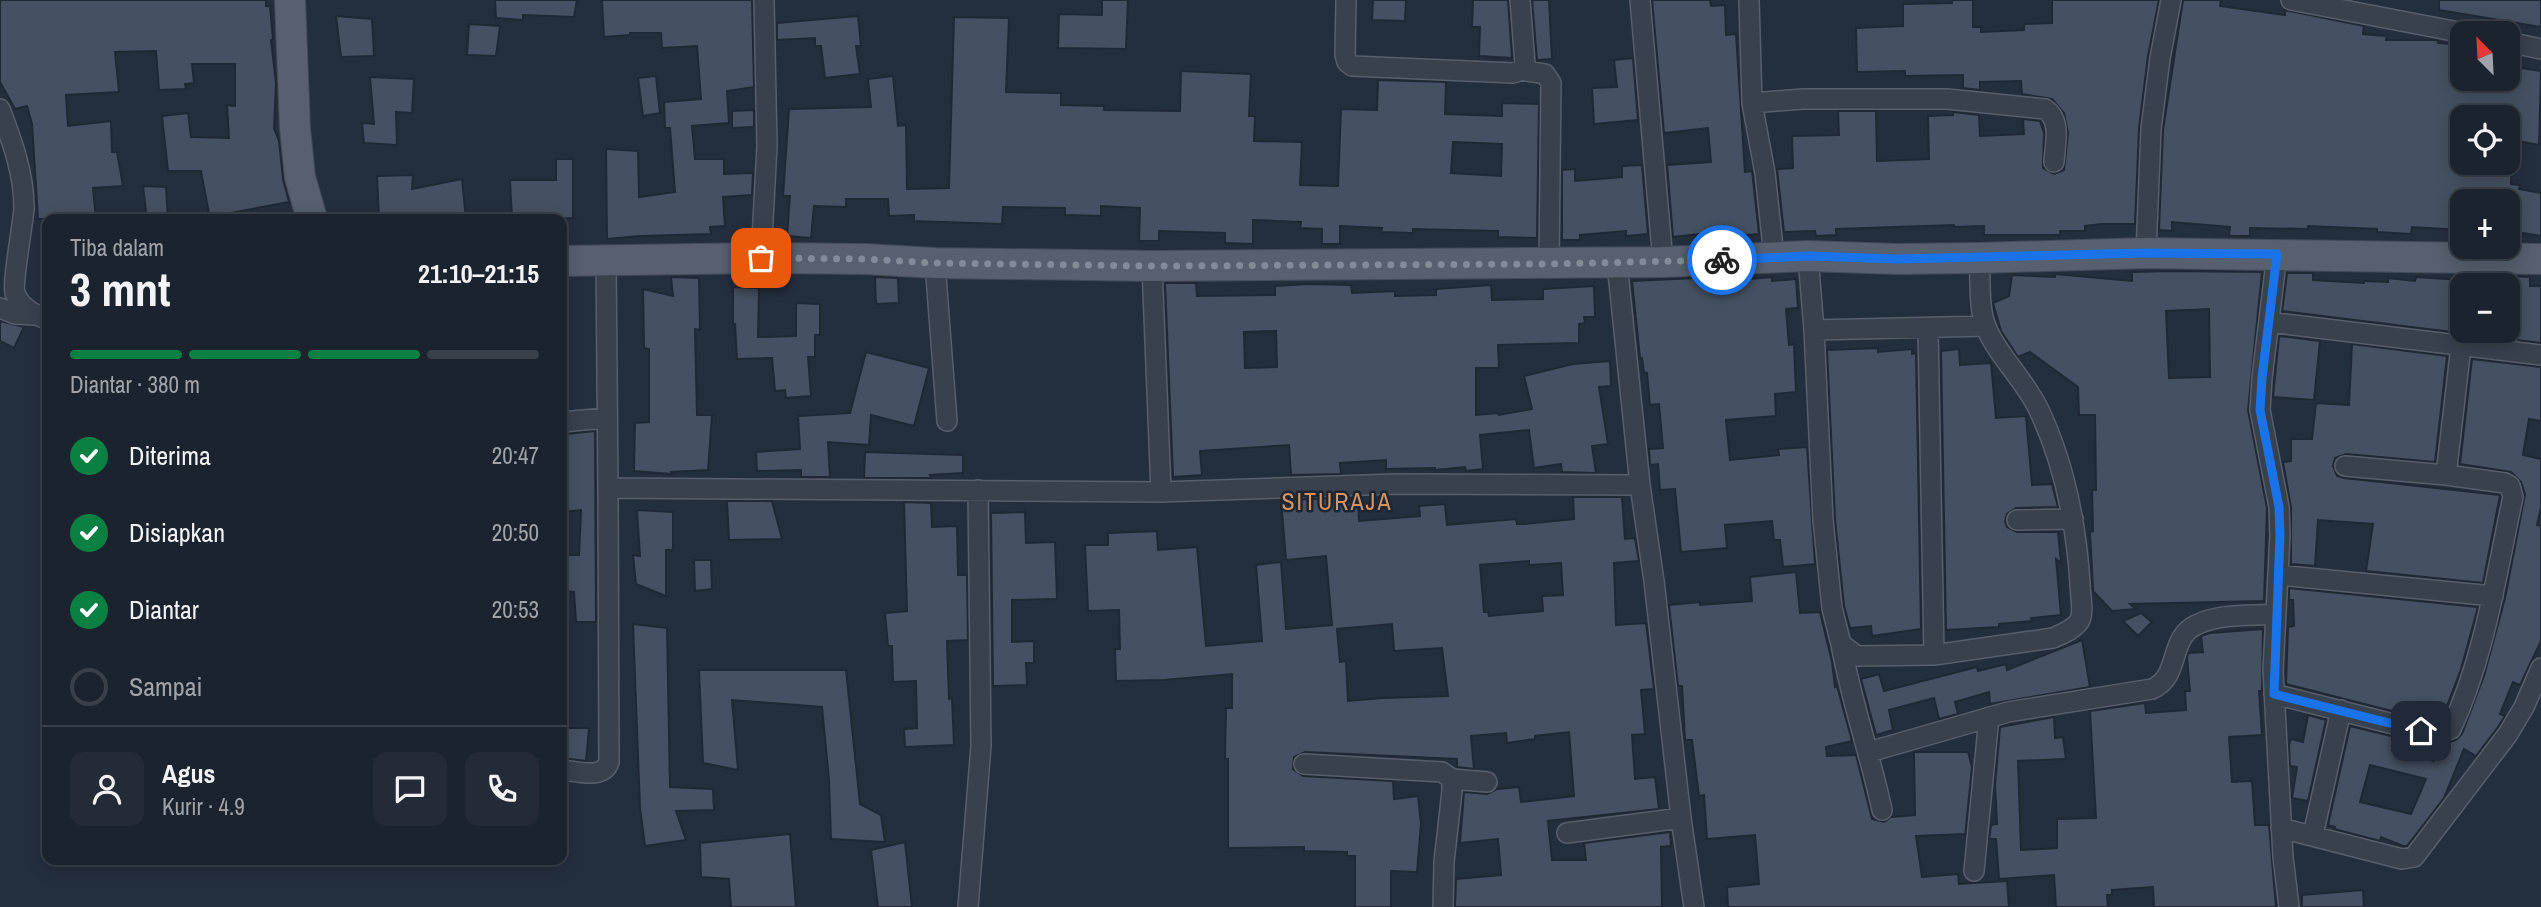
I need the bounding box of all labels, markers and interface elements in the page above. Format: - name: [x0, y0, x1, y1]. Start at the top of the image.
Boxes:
- north arrow: [2450, 21, 2520, 91]
- map controls: [2450, 21, 2520, 343]
- button: locate: [2450, 105, 2520, 175]
- button: +: [2450, 189, 2520, 259]
- courier: [1687, 225, 1757, 295]
- pin: [731, 228, 791, 288]
- text: Tiba dalam: [70, 232, 164, 263]
- icon: bag: [742, 239, 780, 277]
- icon: bike: [1703, 241, 1741, 279]
- text: 21:10–21:15: [418, 256, 539, 291]
- text: 3 mnt: [70, 258, 171, 320]
- button: −: [2450, 273, 2520, 343]
- text: Diantar · 380 m: [70, 369, 200, 400]
- icon: check: [70, 437, 108, 475]
- text: Diterima: [129, 438, 211, 473]
- text: 20:47: [492, 440, 539, 471]
- district label: SITURAJA: [1281, 485, 1393, 517]
- icon: check: [70, 514, 108, 552]
- text: Disiapkan: [129, 515, 225, 550]
- text: 20:50: [492, 517, 539, 548]
- icon: check: [70, 591, 108, 629]
- text: Diantar: [129, 592, 199, 627]
- text: 20:53: [492, 594, 539, 625]
- text: Sampai: [129, 669, 202, 704]
- pin: [2391, 701, 2451, 761]
- icon: home: [2402, 712, 2440, 750]
- button: person: [70, 752, 144, 826]
- button: chat: [373, 752, 447, 826]
- button: phone: [465, 752, 539, 826]
- text: Agus: [162, 756, 215, 791]
- text: Kurir · 4.9: [162, 791, 245, 822]

